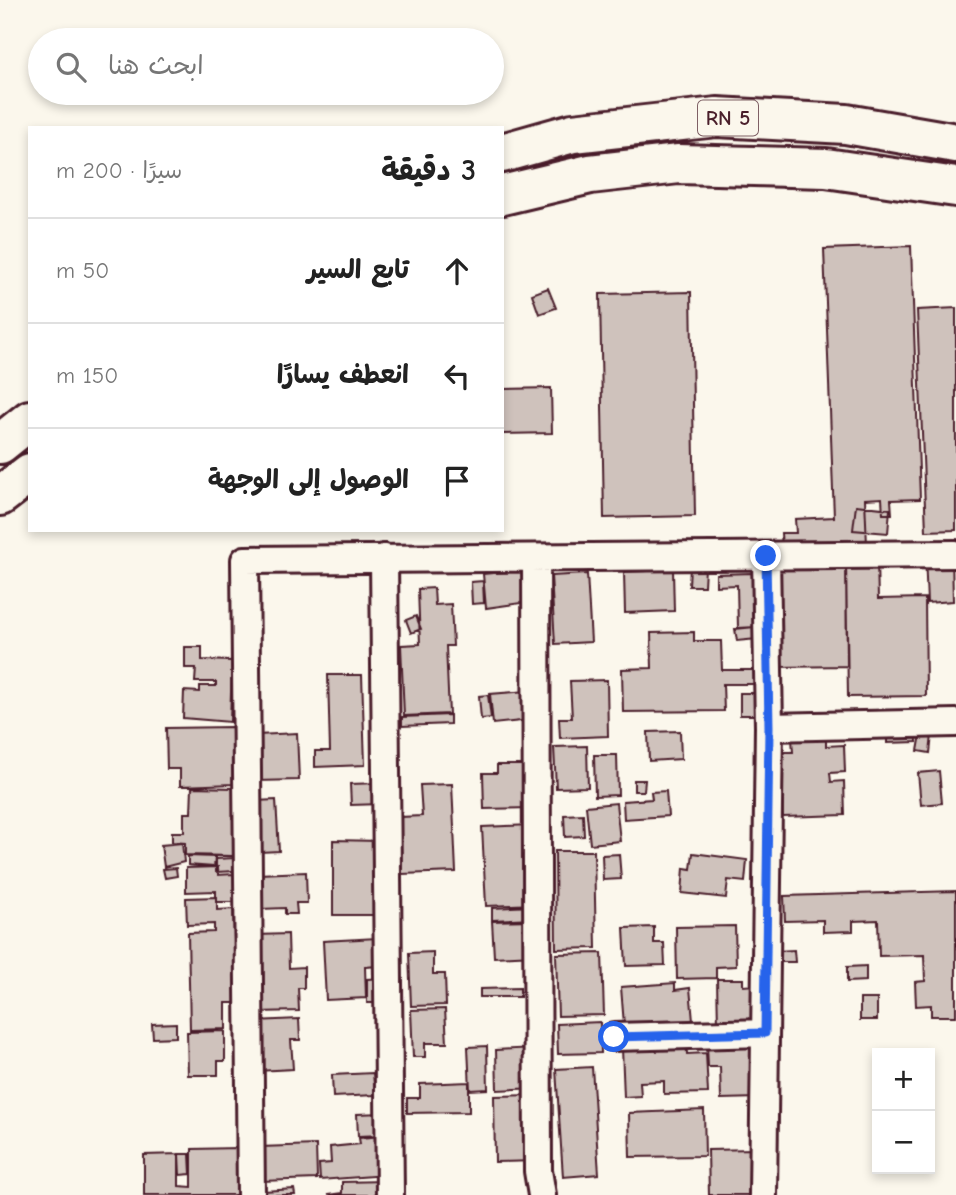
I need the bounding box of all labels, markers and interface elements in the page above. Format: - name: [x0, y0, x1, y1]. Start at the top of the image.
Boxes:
- search box: [28, 28, 504, 105]
- icon: search: [52, 48, 90, 86]
- text: ابحث هنا: [108, 51, 204, 81]
- road number: RN 5: [698, 100, 758, 136]
- text: 3 دقيقة: [381, 153, 476, 188]
- text: سيرًا · 200 m: [56, 157, 182, 184]
- icon: ahead: [438, 252, 476, 290]
- text: تابع السير: [307, 255, 409, 285]
- text: 50 m: [56, 257, 109, 284]
- icon: left: [438, 357, 476, 395]
- text: انعطف يسارًا: [277, 360, 409, 390]
- text: 150 m: [56, 362, 118, 389]
- icon: arrive: [438, 462, 476, 500]
- text: الوصول إلى الوجهة: [208, 465, 409, 495]
- route end: [750, 540, 781, 571]
- route start: [598, 1021, 629, 1052]
- map controls: [872, 1048, 935, 1174]
- button: +: [872, 1048, 935, 1111]
- button: −: [872, 1111, 935, 1174]

